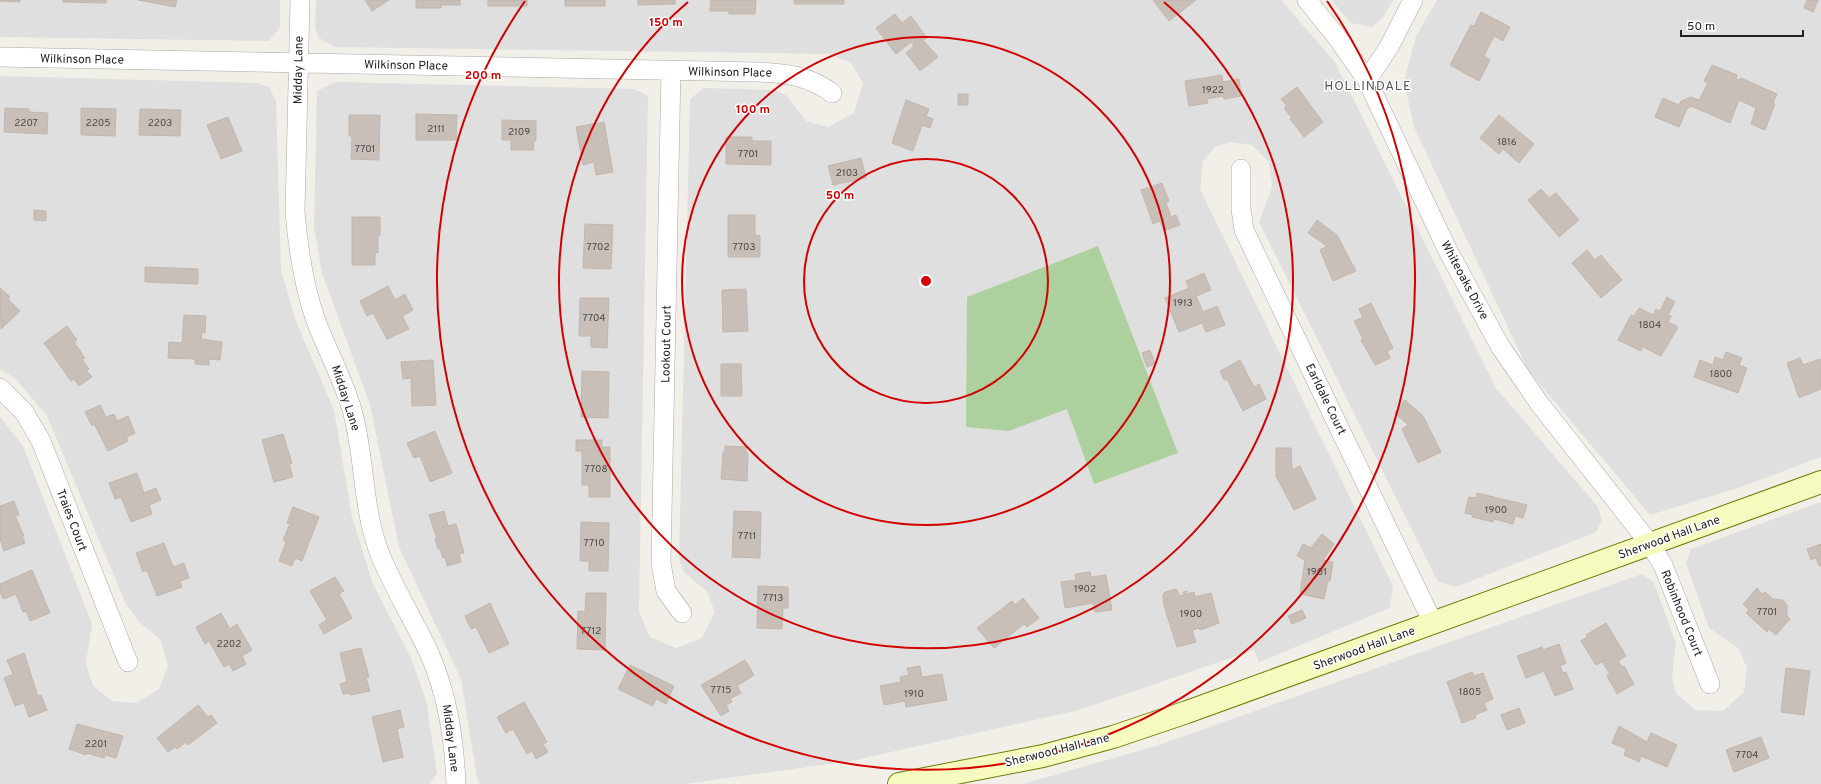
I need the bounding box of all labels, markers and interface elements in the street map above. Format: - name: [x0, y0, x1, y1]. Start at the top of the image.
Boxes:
- scale bar: [1681, 12, 1803, 38]
- text: 150 m: [649, 15, 683, 31]
- text: 50 m: [1687, 19, 1715, 35]
- street label: Midday Lane: [290, 36, 308, 104]
- street label: Wilkinson Place: [40, 51, 124, 69]
- street label: Wilkinson Place: [364, 57, 448, 75]
- street label: Wilkinson Place: [688, 64, 772, 82]
- text: 200 m: [465, 68, 501, 84]
- district label: HOLLINDALE: [1324, 79, 1412, 95]
- house number: 1922: [1202, 84, 1224, 97]
- text: 100 m: [736, 102, 770, 118]
- house number: 2207: [14, 117, 38, 130]
- house number: 2205: [86, 117, 110, 130]
- house number: 2203: [148, 117, 172, 130]
- house number: 2111: [427, 123, 445, 136]
- house number: 2109: [508, 126, 530, 139]
- house number: 1816: [1497, 136, 1517, 149]
- house number: 7701: [355, 143, 375, 156]
- house number: 7701: [738, 148, 758, 161]
- house number: 2103: [836, 167, 858, 180]
- text: 50 m: [826, 188, 854, 204]
- street label: Whiteoaks Drive: [1437, 238, 1492, 323]
- house number: 7702: [586, 241, 610, 254]
- house number: 7703: [733, 241, 755, 254]
- centre of rings: [919, 274, 933, 288]
- house number: 1913: [1173, 297, 1193, 310]
- street label: Lookout Court: [658, 305, 676, 383]
- house number: 7704: [582, 312, 606, 325]
- house number: 1804: [1639, 319, 1661, 332]
- street label: Earldale Court: [1301, 361, 1349, 438]
- street label: Midday Lane: [327, 363, 363, 433]
- house number: 1800: [1710, 368, 1732, 381]
- house number: 7708: [584, 463, 608, 476]
- street label: Traies Court: [52, 487, 90, 554]
- house number: 1900: [1485, 504, 1507, 517]
- street label: Sherwood Hall Lane: [1616, 512, 1722, 564]
- house number: 7711: [738, 530, 756, 543]
- house number: 7710: [583, 537, 605, 550]
- house number: 1901: [1307, 566, 1327, 579]
- street label: Robinhood Court: [1656, 568, 1706, 659]
- house number: 1902: [1074, 583, 1096, 596]
- house number: 7713: [763, 592, 783, 605]
- house number: 7701: [1757, 606, 1777, 619]
- house number: 1900: [1180, 608, 1202, 621]
- street label: Sherwood Hall Lane: [1311, 623, 1417, 675]
- house number: 7712: [581, 625, 601, 638]
- house number: 2202: [217, 638, 241, 651]
- house number: 7715: [711, 684, 731, 697]
- house number: 1805: [1459, 686, 1481, 699]
- house number: 1910: [904, 688, 924, 701]
- street label: Midday Lane: [438, 703, 462, 773]
- street label: Sherwood Hall Lane: [1003, 730, 1111, 772]
- house number: 2201: [85, 738, 107, 751]
- house number: 7704: [1735, 749, 1759, 762]

